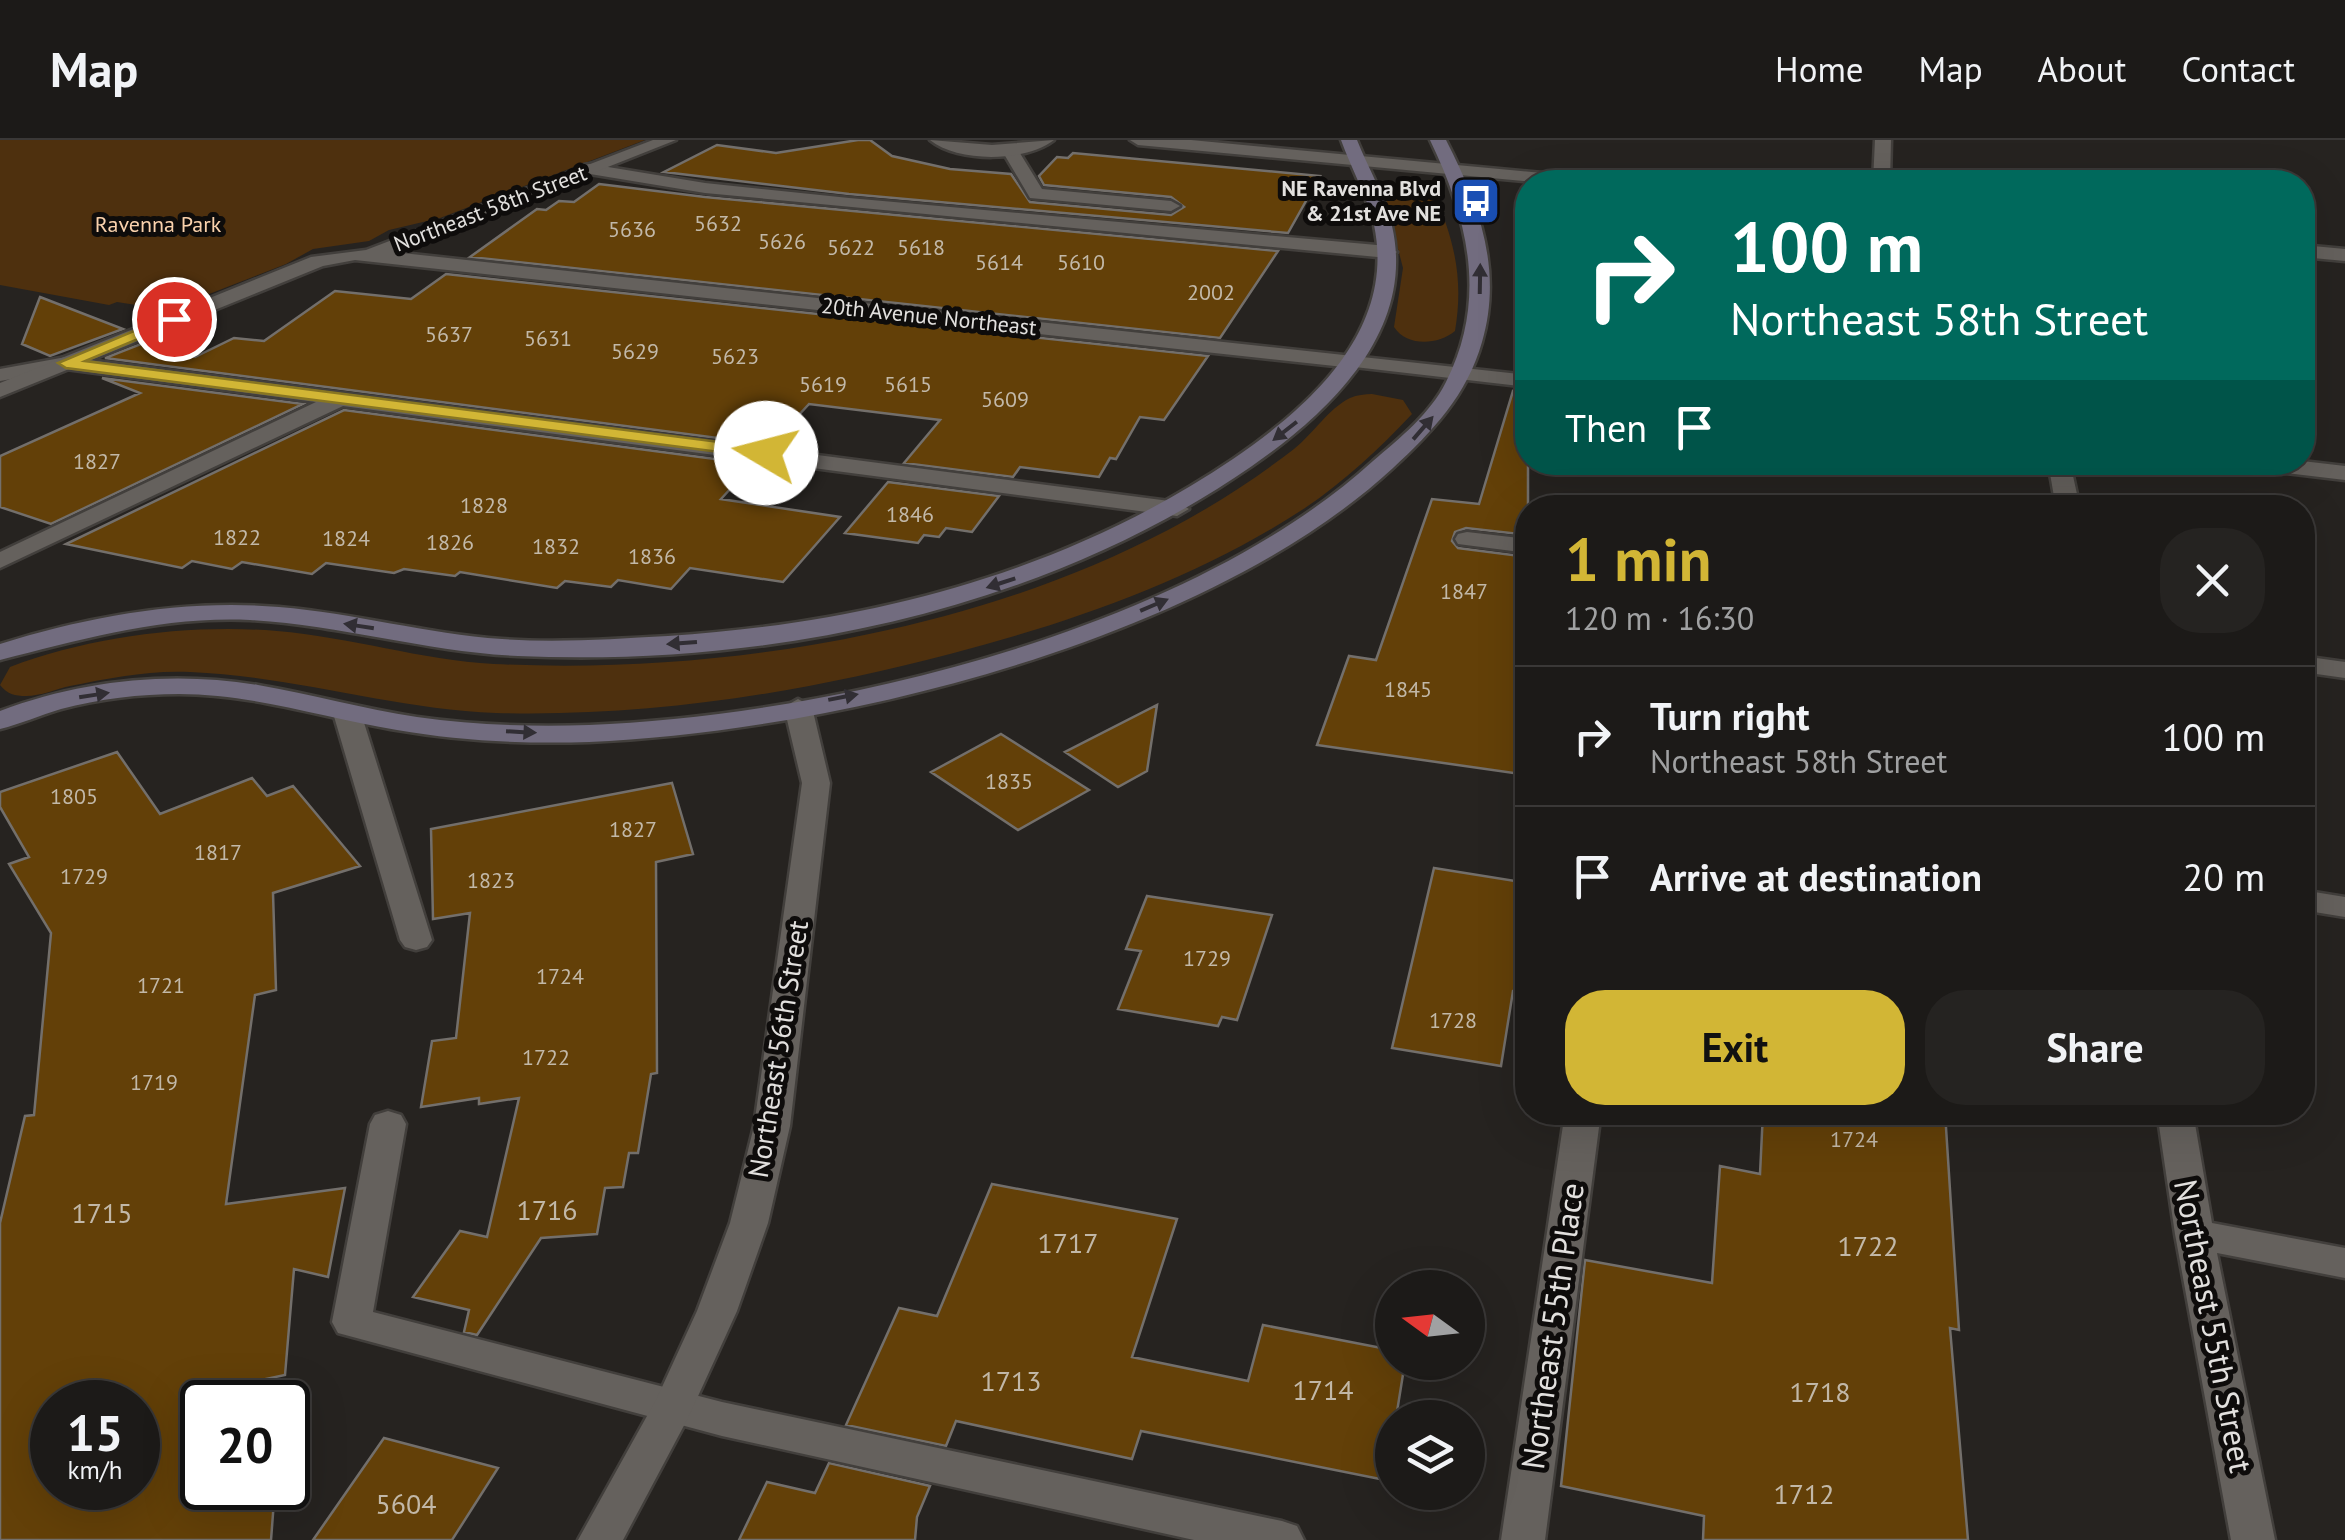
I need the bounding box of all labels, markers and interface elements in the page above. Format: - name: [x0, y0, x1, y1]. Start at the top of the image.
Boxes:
- text: Map: [50, 38, 138, 100]
- text: Home: [1775, 46, 1864, 92]
- text: Map: [1919, 46, 1983, 92]
- text: About: [2038, 46, 2126, 92]
- text: Contact: [2181, 46, 2295, 92]
- street label: Northeast 58th Street: [390, 158, 591, 258]
- place label: NE Ravenna Blvd & 21st Ave NE: [1282, 174, 1441, 227]
- bus stop icon: NE Ravenna Blvd & 21st Ave NE: [1450, 175, 1502, 227]
- text: 100 m: [1730, 201, 1923, 291]
- house number: 5632: [694, 209, 742, 237]
- park label: Ravenna Park: [95, 210, 222, 238]
- icon: right: [1565, 210, 1695, 340]
- house number: 5636: [608, 215, 656, 243]
- house number: 5626: [758, 227, 806, 255]
- house number: 5622: [827, 233, 875, 261]
- house number: 5618: [897, 233, 945, 261]
- house number: 5614: [975, 248, 1023, 276]
- house number: 5610: [1057, 248, 1105, 276]
- one-way arrow: [1473, 262, 1489, 294]
- pin: [132, 277, 217, 362]
- house number: 2002: [1187, 278, 1235, 306]
- text: Northeast 58th Street: [1730, 289, 2148, 347]
- street label: 20th Avenue Northeast: [820, 291, 1039, 341]
- icon: arrive: [147, 292, 202, 347]
- house number: 5637: [425, 320, 473, 348]
- house number: 5631: [524, 324, 572, 352]
- house number: 5629: [611, 337, 659, 365]
- house number: 5623: [711, 342, 759, 370]
- house number: 5619: [799, 370, 847, 398]
- house number: 5615: [884, 370, 932, 398]
- house number: 5609: [981, 385, 1029, 413]
- icon: arrive: [1667, 400, 1722, 455]
- position arrow: [714, 401, 818, 505]
- text: Then: [1565, 403, 1647, 452]
- one-way arrow: [1411, 416, 1433, 441]
- one-way arrow: [1272, 420, 1298, 441]
- house number: 1827: [73, 447, 121, 475]
- house number: 1828: [460, 491, 508, 519]
- house number: 1846: [886, 500, 934, 528]
- text: 1 min: [1565, 520, 1711, 598]
- house number: 1822: [213, 523, 261, 551]
- house number: 1824: [322, 524, 370, 552]
- house number: 1826: [426, 528, 474, 556]
- button: close: [2160, 528, 2265, 633]
- house number: 1832: [532, 532, 580, 560]
- house number: 1836: [628, 542, 676, 570]
- one-way arrow: [985, 577, 1015, 592]
- house number: 1847: [1440, 577, 1488, 605]
- one-way arrow: [1139, 596, 1169, 612]
- text: 120 m · 16:30: [1565, 597, 1754, 639]
- one-way arrow: [342, 618, 374, 634]
- one-way arrow: [666, 636, 697, 652]
- house number: 1845: [1384, 675, 1432, 703]
- one-way arrow: [79, 687, 110, 703]
- one-way arrow: [828, 689, 859, 705]
- text: Turn right: [1650, 691, 1810, 740]
- icon: right: [1565, 709, 1620, 764]
- text: 100 m: [2162, 712, 2265, 761]
- one-way arrow: [505, 724, 537, 740]
- text: Northeast 58th Street: [1650, 740, 1947, 782]
- house number: 1835: [985, 767, 1033, 795]
- house number: 1805: [50, 782, 98, 810]
- house number: 1827: [609, 815, 657, 843]
- house number: 1817: [194, 838, 242, 866]
- icon: arrive: [1565, 849, 1620, 904]
- text: Arrive at destination: [1650, 852, 1982, 901]
- text: 20 m: [2183, 852, 2265, 901]
- house number: 1729: [60, 862, 108, 890]
- house number: 1823: [467, 866, 515, 894]
- street label: Northeast 56th Street: [739, 917, 816, 1180]
- house number: 1729: [1183, 944, 1231, 972]
- house number: 1724: [536, 962, 584, 990]
- house number: 1721: [137, 971, 185, 999]
- button: Exit: [1565, 990, 1905, 1105]
- button: Share: [1925, 990, 2265, 1105]
- house number: 1728: [1429, 1006, 1477, 1034]
- house number: 1722: [522, 1043, 570, 1071]
- house number: 1719: [130, 1068, 178, 1096]
- house number: 1724: [1830, 1125, 1878, 1153]
- street label: Northeast 55th Street: [2165, 1176, 2263, 1476]
- street label: Northeast 55th Place: [1511, 1180, 1593, 1472]
- house number: 1716: [516, 1191, 578, 1228]
- house number: 1715: [71, 1194, 133, 1231]
- house number: 1717: [1037, 1224, 1099, 1261]
- house number: 1722: [1837, 1227, 1899, 1264]
- north arrow: [1375, 1270, 1485, 1380]
- map controls: [1375, 1270, 1485, 1510]
- house number: 1713: [980, 1362, 1042, 1399]
- house number: 1714: [1292, 1371, 1354, 1408]
- house number: 1718: [1789, 1373, 1851, 1410]
- speed limit sign: 20: [180, 1380, 310, 1510]
- text: 15: [67, 1400, 123, 1465]
- button: layers: [1375, 1400, 1485, 1510]
- text: km/h: [68, 1454, 122, 1486]
- house number: 1712: [1773, 1475, 1835, 1512]
- house number: 5604: [375, 1485, 437, 1522]

